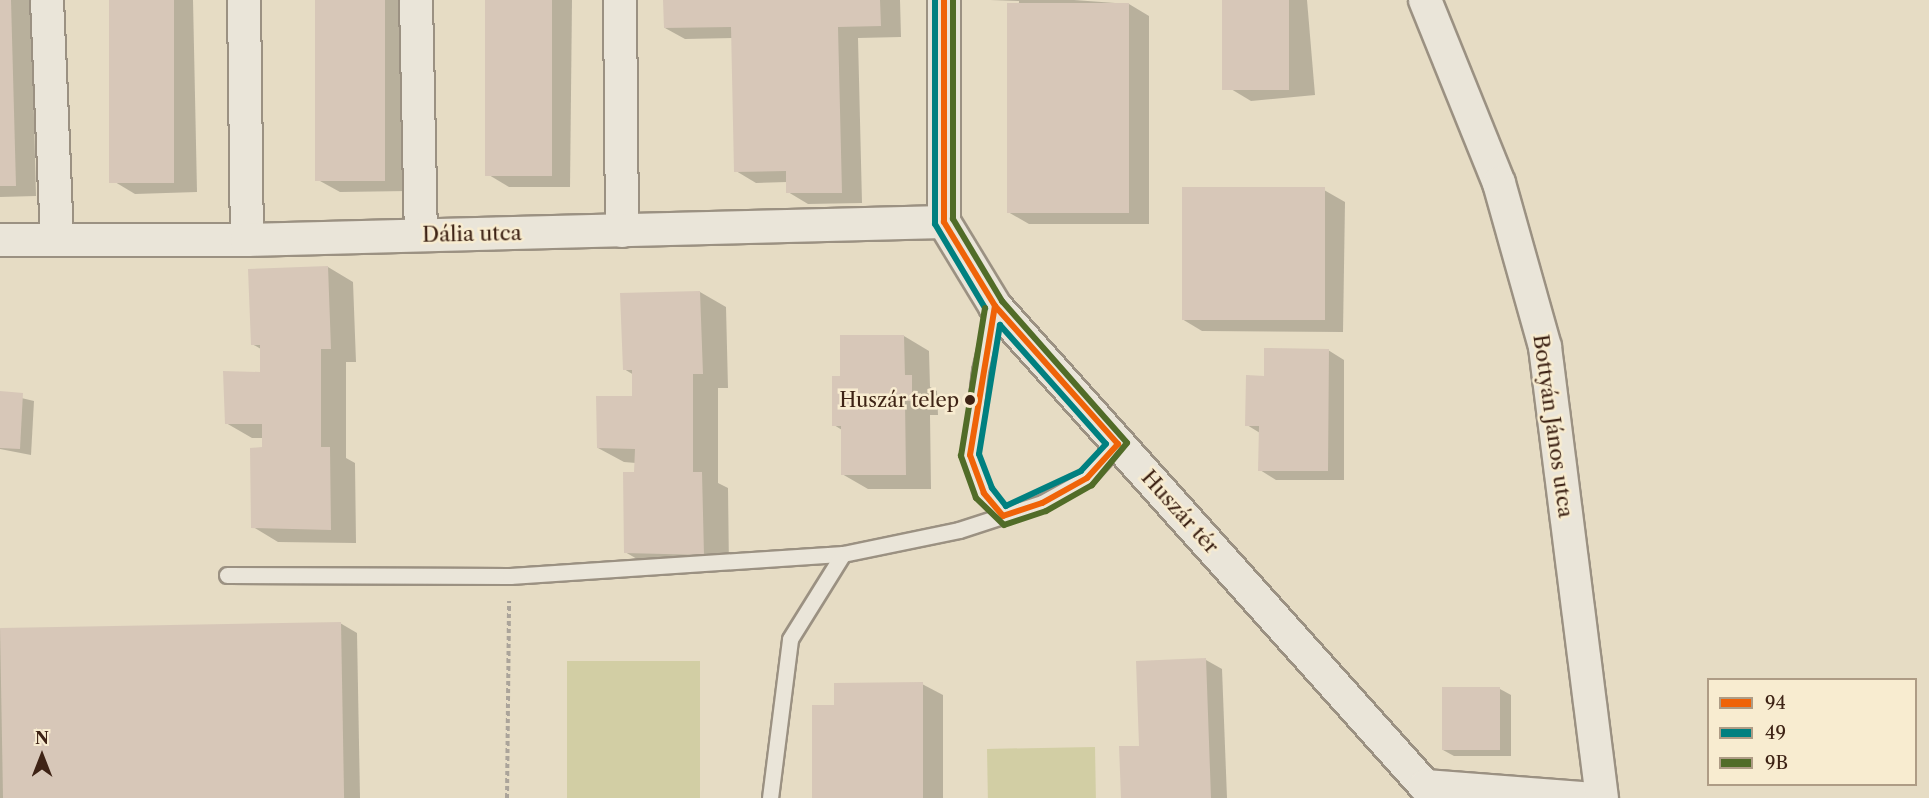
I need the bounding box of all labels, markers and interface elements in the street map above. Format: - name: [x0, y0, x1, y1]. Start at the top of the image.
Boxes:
- street label: Dália utca: [422, 221, 522, 247]
- street label: Bottyán János utca: [1528, 333, 1578, 519]
- place label: Huszár telep: [839, 388, 959, 412]
- marker: Huszár telep: [964, 394, 976, 406]
- street label: Huszár tér: [1136, 465, 1224, 559]
- legend: [1707, 678, 1917, 786]
- text: 94: [1765, 692, 1786, 714]
- text: 49: [1765, 722, 1786, 744]
- north arrow: [12, 726, 72, 786]
- text: N: [35, 728, 49, 748]
- text: 9B: [1765, 752, 1788, 774]

